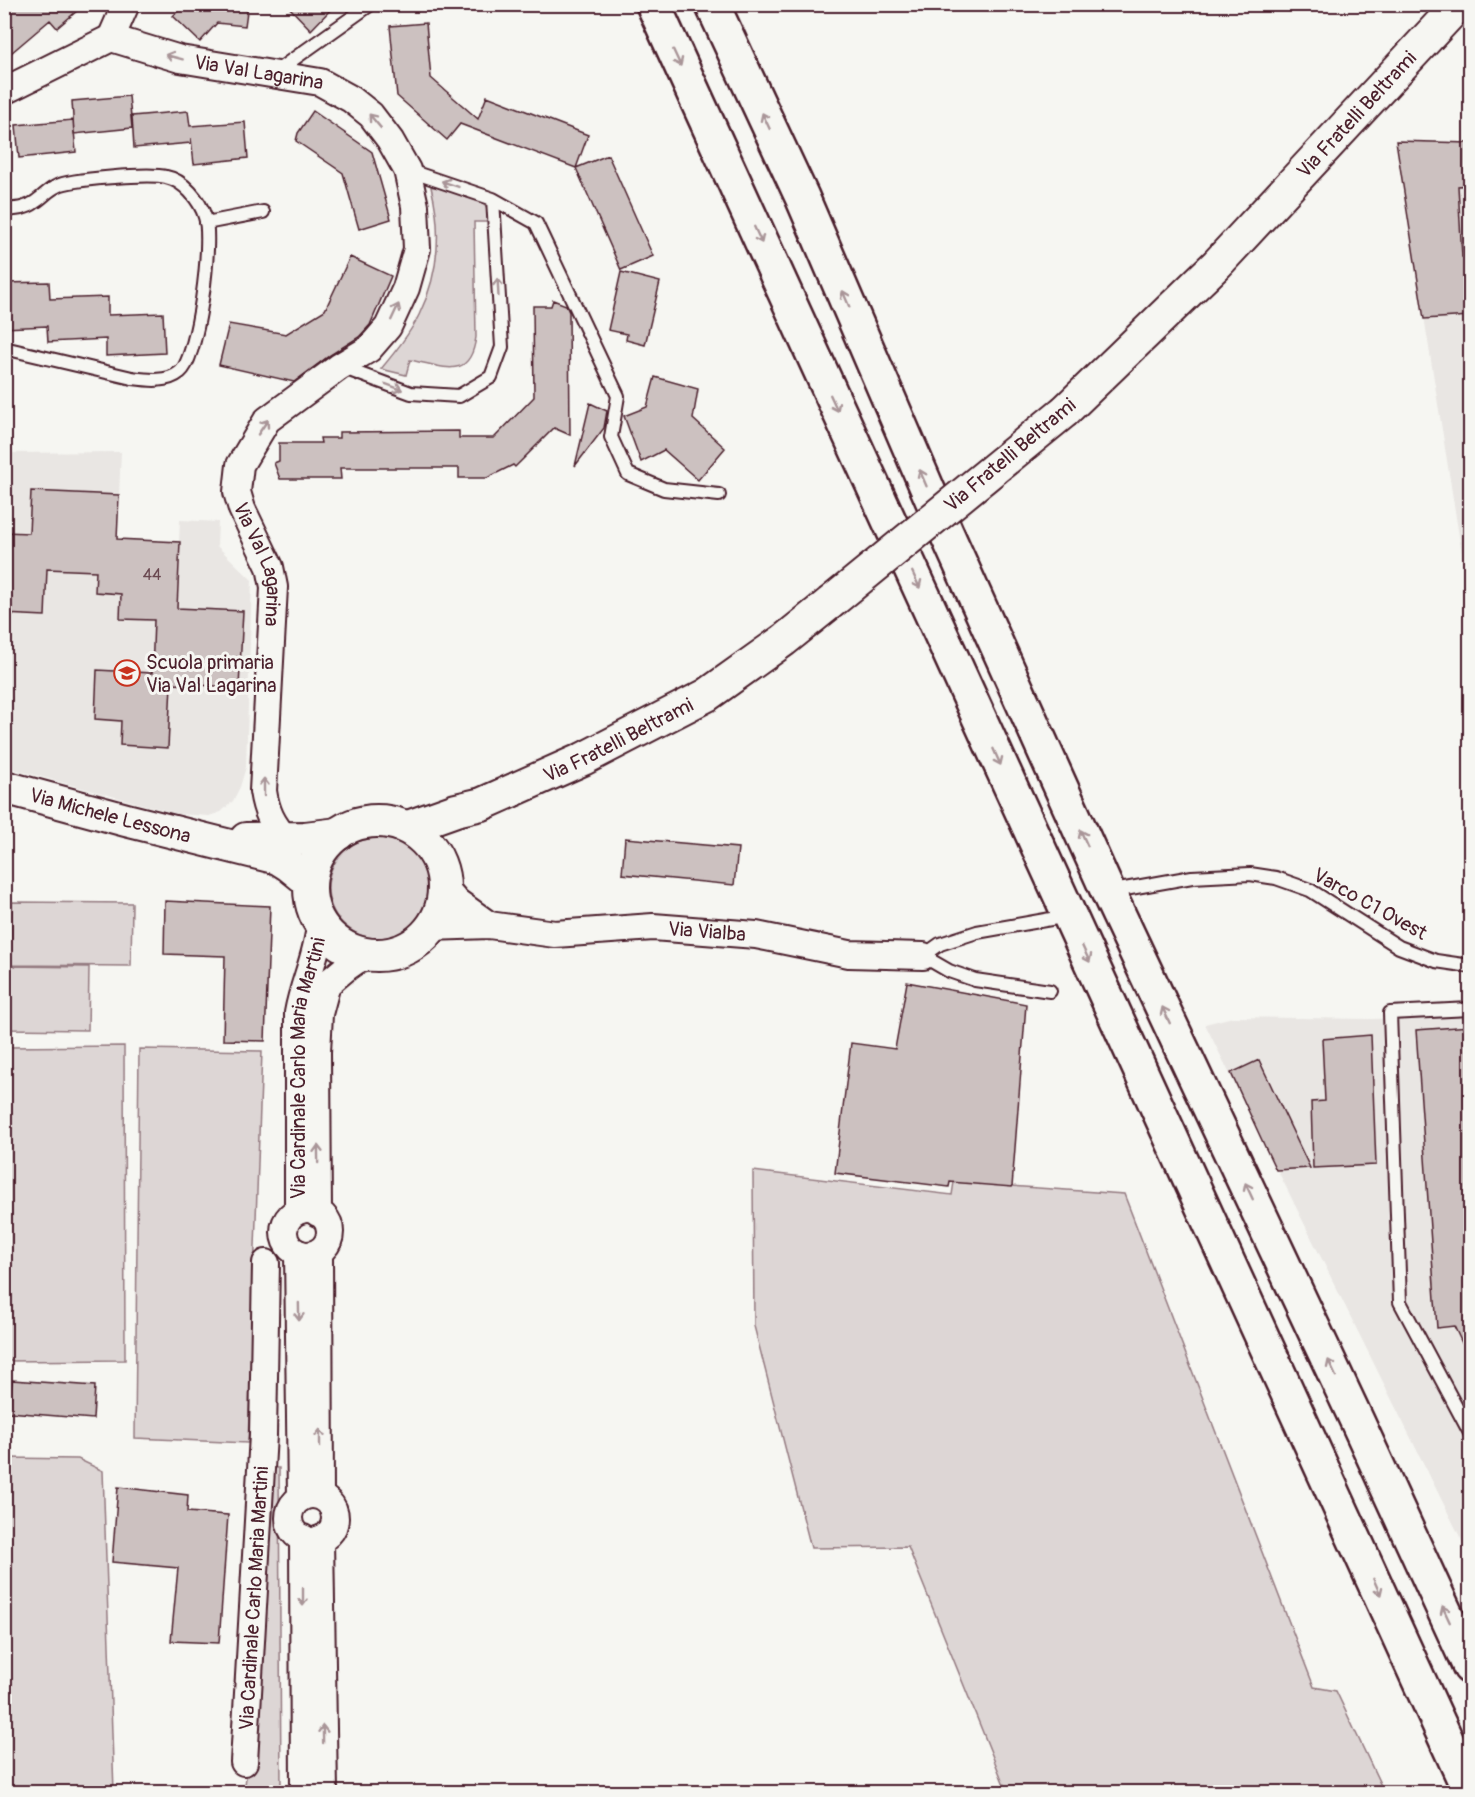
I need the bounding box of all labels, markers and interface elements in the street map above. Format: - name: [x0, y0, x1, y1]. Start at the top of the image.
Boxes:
- street label: Via Fratelli Beltrami: [1291, 46, 1421, 183]
- one-way arrow: [671, 48, 683, 66]
- street label: Via Val Lagarina: [192, 49, 325, 95]
- one-way arrow: [165, 50, 184, 62]
- one-way arrow: [760, 113, 772, 131]
- one-way arrow: [368, 114, 382, 129]
- one-way arrow: [441, 178, 460, 189]
- one-way arrow: [752, 226, 764, 244]
- one-way arrow: [493, 277, 504, 297]
- one-way arrow: [840, 291, 851, 309]
- one-way arrow: [389, 304, 401, 322]
- one-way arrow: [384, 382, 403, 393]
- one-way arrow: [829, 393, 841, 411]
- street label: Via Fratelli Beltrami: [939, 393, 1081, 517]
- one-way arrow: [257, 420, 269, 436]
- one-way arrow: [917, 470, 928, 488]
- street label: Via Val Lagarina: [228, 499, 287, 627]
- house number: 44: [143, 565, 161, 585]
- one-way arrow: [910, 570, 922, 588]
- place label: Scuola primaria Via Val Lagarina: [146, 650, 277, 698]
- school or university icon: Scuola primaria Via Val Lagarina: [112, 658, 142, 688]
- street label: Via Fratelli Beltrami: [539, 692, 697, 788]
- one-way arrow: [992, 748, 1003, 766]
- one-way arrow: [258, 777, 270, 797]
- street label: Via Michele Lessona: [27, 782, 194, 848]
- one-way arrow: [1077, 830, 1089, 848]
- street label: Varco C1 Ovest: [1309, 862, 1432, 946]
- street label: Via Vialba: [667, 916, 747, 947]
- street label: Via Cardinale Carlo Maria Martini: [285, 935, 331, 1199]
- one-way arrow: [1081, 944, 1093, 962]
- one-way arrow: [1159, 1006, 1171, 1024]
- one-way arrow: [312, 1145, 324, 1165]
- one-way arrow: [1242, 1183, 1254, 1201]
- one-way arrow: [293, 1301, 304, 1321]
- one-way arrow: [1325, 1359, 1337, 1377]
- one-way arrow: [314, 1428, 326, 1448]
- street label: Via Cardinale Carlo Maria Martini: [233, 1466, 274, 1731]
- one-way arrow: [1373, 1578, 1384, 1596]
- one-way arrow: [297, 1586, 309, 1606]
- one-way arrow: [1440, 1606, 1451, 1624]
- one-way arrow: [317, 1725, 329, 1745]

